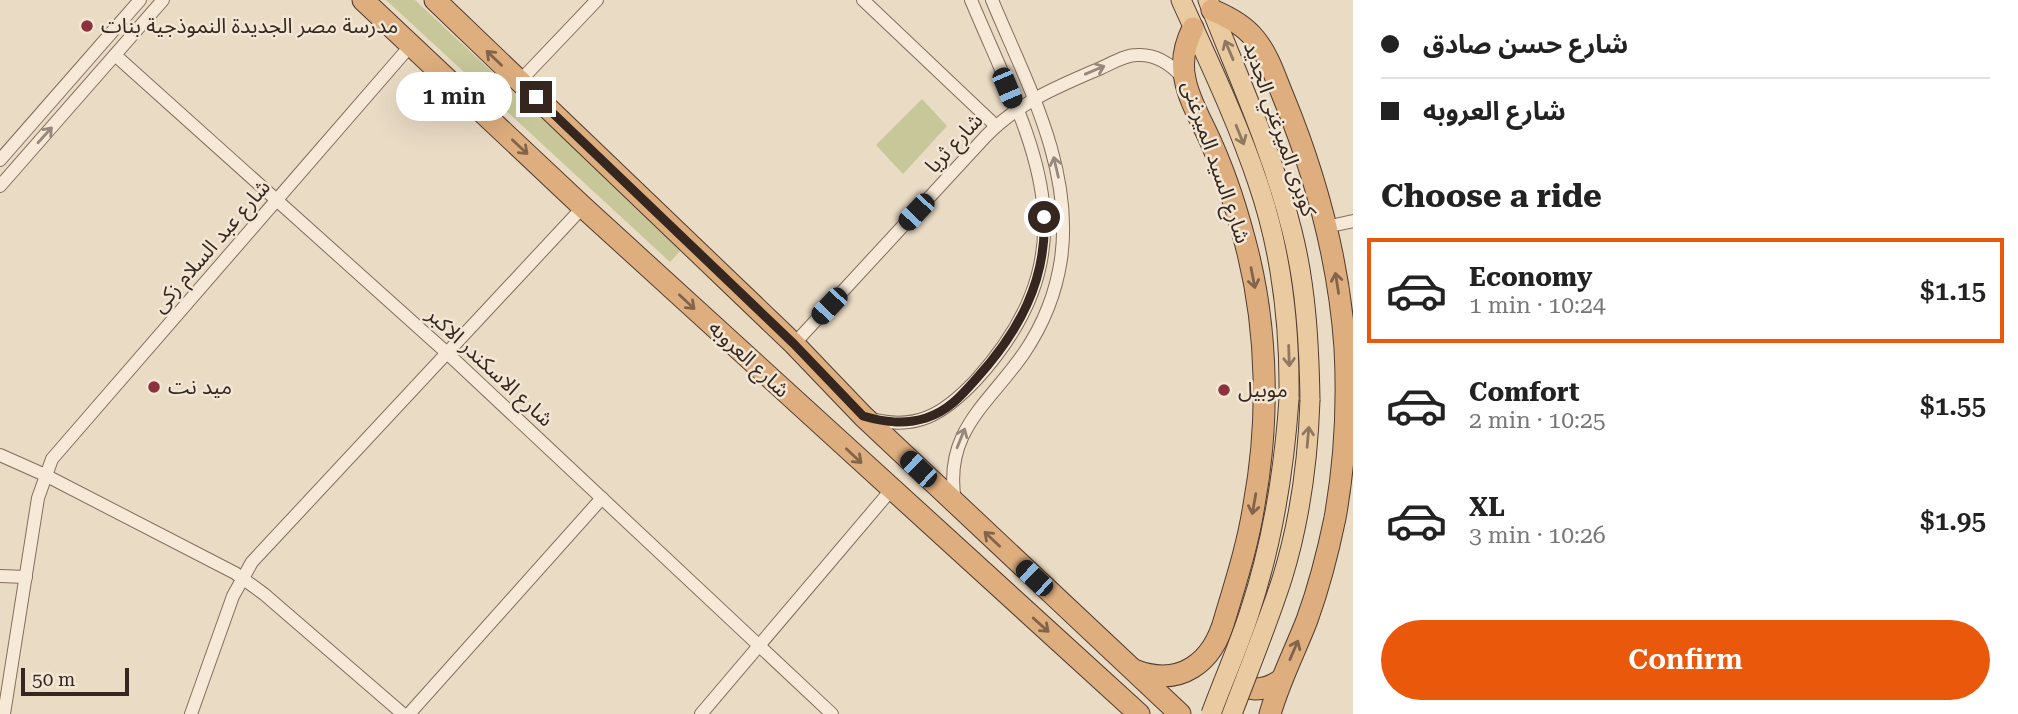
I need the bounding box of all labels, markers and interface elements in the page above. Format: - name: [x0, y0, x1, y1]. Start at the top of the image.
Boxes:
- place label: مدرسة مصر الجديدة النموذجية بنات: [101, 14, 398, 38]
- marker: مدرسة مصر الجديدة النموذجية بنات: [79, 18, 95, 34]
- text: شارع حسن صادق: [1423, 29, 1628, 59]
- street label: كوبرى الميرغني الجديد: [1235, 39, 1321, 221]
- one-way arrow: [1222, 40, 1235, 62]
- one-way arrow: [486, 49, 503, 66]
- one-way arrow: [1083, 63, 1105, 76]
- car: [990, 65, 1025, 111]
- callout: 1 min: [396, 72, 512, 122]
- street label: شارع السيد الميرغنى: [1174, 78, 1255, 247]
- route end: [520, 81, 552, 113]
- text: 1 min: [422, 83, 486, 110]
- text: شارع العروبه: [1423, 96, 1566, 126]
- street label: شارع ثريا: [920, 108, 990, 180]
- one-way arrow: [1235, 124, 1248, 145]
- one-way arrow: [37, 127, 54, 144]
- one-way arrow: [511, 139, 528, 156]
- one-way arrow: [1049, 156, 1062, 179]
- street label: شارع عبد السلام زكى: [147, 175, 278, 320]
- text: Choose a ride: [1381, 177, 1602, 215]
- car: [894, 189, 939, 235]
- route start: [1028, 201, 1060, 233]
- icon: car: [1385, 259, 1448, 322]
- text: Economy: [1469, 262, 1592, 292]
- one-way arrow: [1246, 266, 1260, 289]
- one-way arrow: [1330, 272, 1343, 295]
- text: $1.15: [1920, 276, 1986, 306]
- car: [807, 283, 852, 329]
- text: 1 min · 10:24: [1469, 292, 1606, 319]
- one-way arrow: [678, 293, 695, 310]
- street label: شارع الاسكندر الاكبر: [419, 302, 558, 434]
- street label: شارع العروبه: [702, 316, 794, 404]
- one-way arrow: [1283, 344, 1296, 367]
- icon: car: [1385, 374, 1448, 437]
- place label: ميد نت: [168, 375, 232, 399]
- text: Comfort: [1469, 377, 1579, 407]
- place label: موبيل: [1238, 378, 1288, 402]
- marker: ميد نت: [146, 379, 162, 395]
- marker: موبيل: [1216, 382, 1232, 398]
- text: $1.55: [1920, 391, 1986, 421]
- text: 2 min · 10:25: [1469, 407, 1606, 434]
- one-way arrow: [1302, 426, 1315, 449]
- one-way arrow: [956, 428, 969, 449]
- one-way arrow: [845, 447, 862, 464]
- car: [896, 447, 941, 491]
- icon: car: [1385, 489, 1448, 552]
- one-way arrow: [1247, 492, 1260, 515]
- text: XL: [1469, 492, 1505, 522]
- text: $1.95: [1920, 506, 1986, 536]
- text: 3 min · 10:26: [1469, 522, 1606, 549]
- one-way arrow: [983, 531, 1001, 547]
- car: [1012, 556, 1057, 600]
- one-way arrow: [1032, 617, 1050, 633]
- button: Confirm: [1381, 620, 1990, 700]
- one-way arrow: [1289, 640, 1302, 662]
- scale bar: [21, 665, 130, 697]
- text: 50 m: [32, 668, 75, 691]

